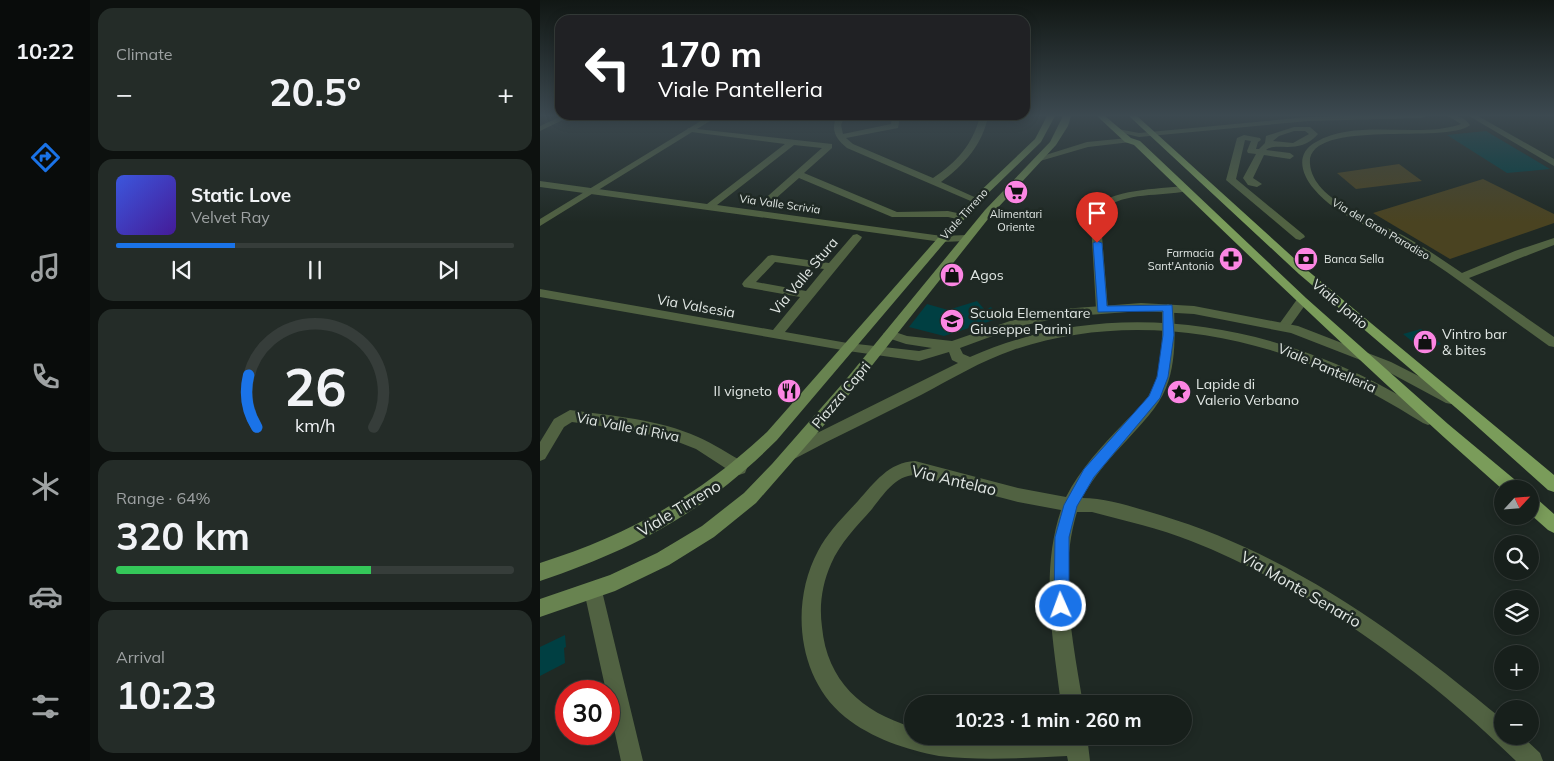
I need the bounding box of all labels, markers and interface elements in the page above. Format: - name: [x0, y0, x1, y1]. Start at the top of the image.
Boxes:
- text: 170 m: [658, 32, 762, 76]
- icon: left: [575, 35, 640, 100]
- text: 10:22: [16, 37, 74, 65]
- text: Climate: [116, 44, 172, 64]
- text: 20.5°: [269, 68, 361, 116]
- text: Viale Pantelleria: [658, 75, 823, 103]
- text: −: [116, 76, 133, 111]
- text: +: [497, 76, 514, 111]
- icon: directions: [28, 140, 63, 175]
- supermarket icon: Alimentari Oriente: [1003, 179, 1029, 205]
- text: Static Love: [191, 183, 291, 207]
- street label: Viale Tirreno: [937, 185, 991, 243]
- street label: Via Valle Scrivia: [739, 191, 821, 217]
- pin: [1076, 192, 1118, 243]
- street label: Via del Gran Paradiso: [1330, 195, 1432, 263]
- icon: arrive: [1083, 199, 1111, 227]
- text: Velvet Ray: [191, 207, 270, 227]
- place label: Alimentari Oriente: [990, 207, 1042, 234]
- street label: Via Valle Stura: [766, 234, 842, 318]
- place label: Farmacia Sant'Antonio: [1148, 246, 1214, 273]
- pharmacy icon: Farmacia Sant'Antonio: [1218, 246, 1244, 272]
- bank icon: Banca Sella: [1293, 246, 1319, 272]
- icon: music: [28, 250, 63, 285]
- place label: Banca Sella: [1324, 252, 1384, 266]
- icon: previous: [168, 256, 196, 284]
- icon: pause: [301, 256, 329, 284]
- icon: next: [434, 256, 462, 284]
- shop icon: Agos: [939, 262, 965, 288]
- place label: Agos: [970, 266, 1004, 284]
- street label: Viale Jonio: [1308, 275, 1372, 333]
- street label: Via Valsesia: [655, 290, 737, 322]
- place label: Scuola Elementare Giuseppe Parini: [970, 304, 1090, 338]
- school or university icon: Scuola Elementare Giuseppe Parini: [939, 308, 965, 334]
- place label: Vintro bar & bites: [1442, 325, 1508, 359]
- shop icon: Vintro bar & bites: [1412, 329, 1438, 355]
- street label: Viale Pantelleria: [1275, 339, 1379, 397]
- text: 26: [284, 354, 346, 419]
- street label: Piazza Capri: [808, 358, 874, 432]
- icon: phone: [28, 359, 63, 394]
- place label: Lapide di Valerio Verbano: [1196, 375, 1299, 409]
- restaurant icon: Il vigneto: [776, 378, 802, 404]
- place icon: Lapide di Valerio Verbano: [1166, 379, 1192, 405]
- place label: Il vigneto: [714, 382, 772, 400]
- street label: Via Valle di Riva: [575, 408, 681, 446]
- text: km/h: [295, 414, 335, 436]
- street label: Via Antelao: [910, 461, 998, 499]
- icon: climate: [28, 469, 63, 504]
- street label: Viale Tirreno: [634, 475, 724, 541]
- north arrow: [1494, 480, 1539, 525]
- map controls: [1494, 480, 1539, 745]
- text: Range · 64%: [116, 488, 211, 508]
- text: 320 km: [116, 512, 250, 560]
- button: search: [1494, 535, 1539, 580]
- street label: Via Monte Senario: [1237, 546, 1365, 632]
- icon: car: [28, 579, 63, 614]
- position arrow: [1034, 579, 1086, 631]
- button: layers: [1494, 590, 1539, 635]
- button: +: [1494, 645, 1539, 690]
- text: Arrival: [116, 647, 165, 667]
- text: 10:23: [116, 671, 217, 719]
- speed limit sign: 30: [555, 680, 620, 745]
- icon: filters: [28, 689, 63, 724]
- button: −: [1494, 700, 1539, 745]
- text: 10:23 · 1 min · 260 m: [954, 708, 1142, 732]

